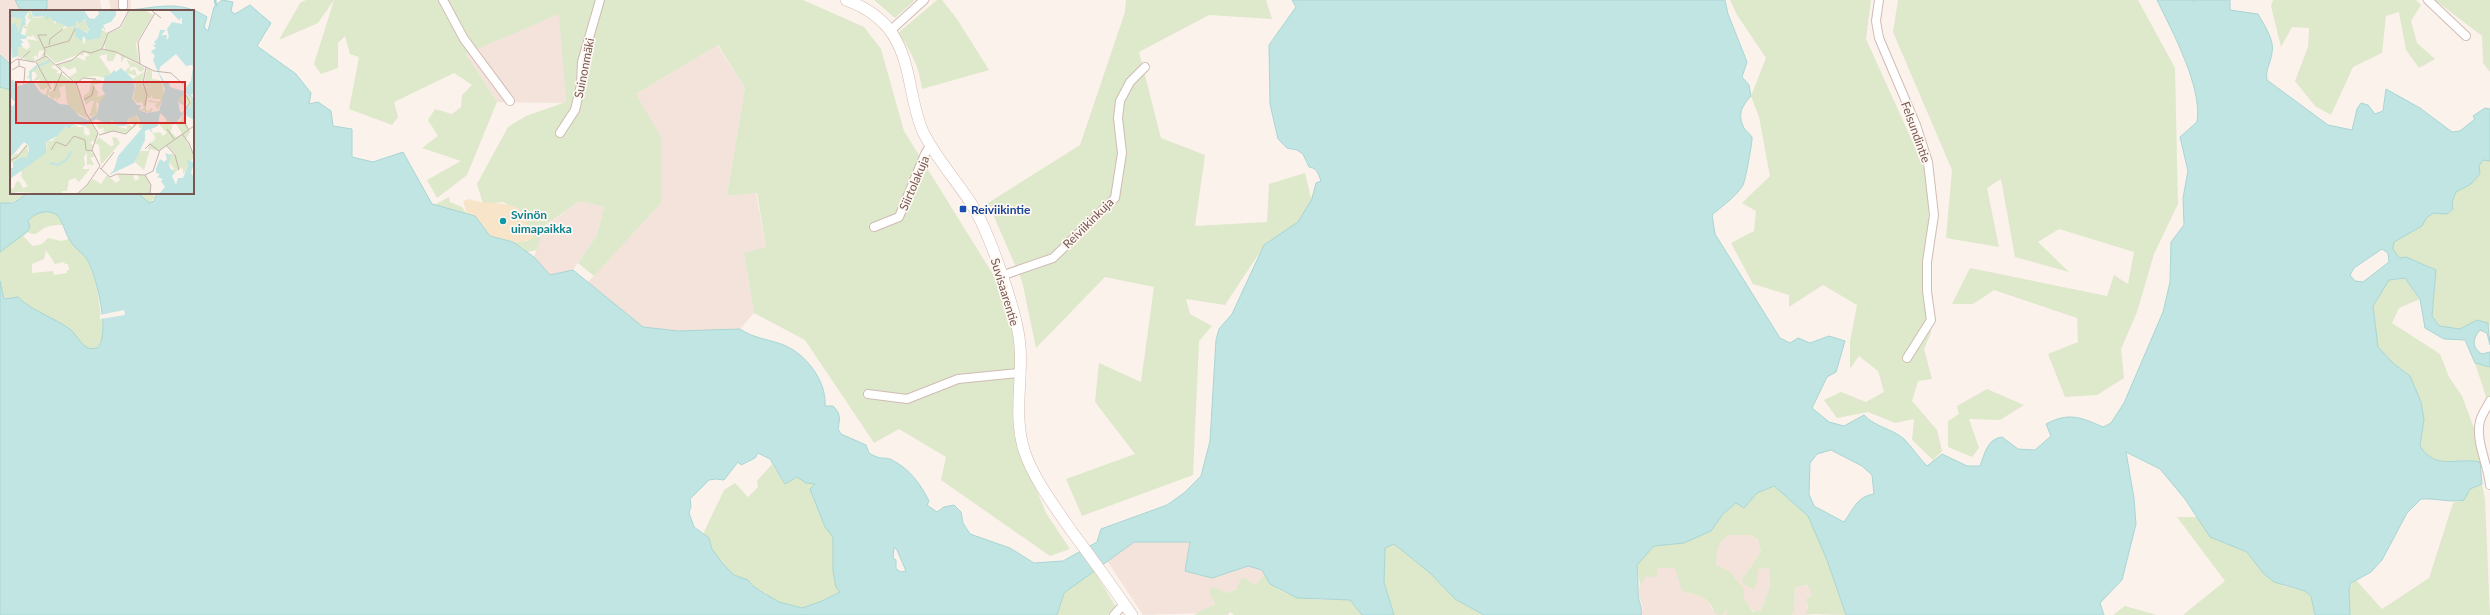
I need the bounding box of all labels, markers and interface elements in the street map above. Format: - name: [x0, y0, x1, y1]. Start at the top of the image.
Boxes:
- inset map: [10, 10, 194, 194]
- street label: Suinonmäki: [571, 37, 597, 99]
- street label: Felsundintie: [1898, 99, 1934, 165]
- street label: Siirtolakuja: [896, 153, 932, 213]
- street label: Reiviikinkuja: [1060, 194, 1117, 251]
- place label: Reiviikintie: [971, 202, 1031, 217]
- marker: Reiviikintie: [958, 204, 968, 214]
- place label: Svinön uimapaikka: [511, 207, 572, 236]
- marker: Svinön uimapaikka: [498, 216, 508, 226]
- street label: Suvisaarentie: [988, 256, 1022, 328]

